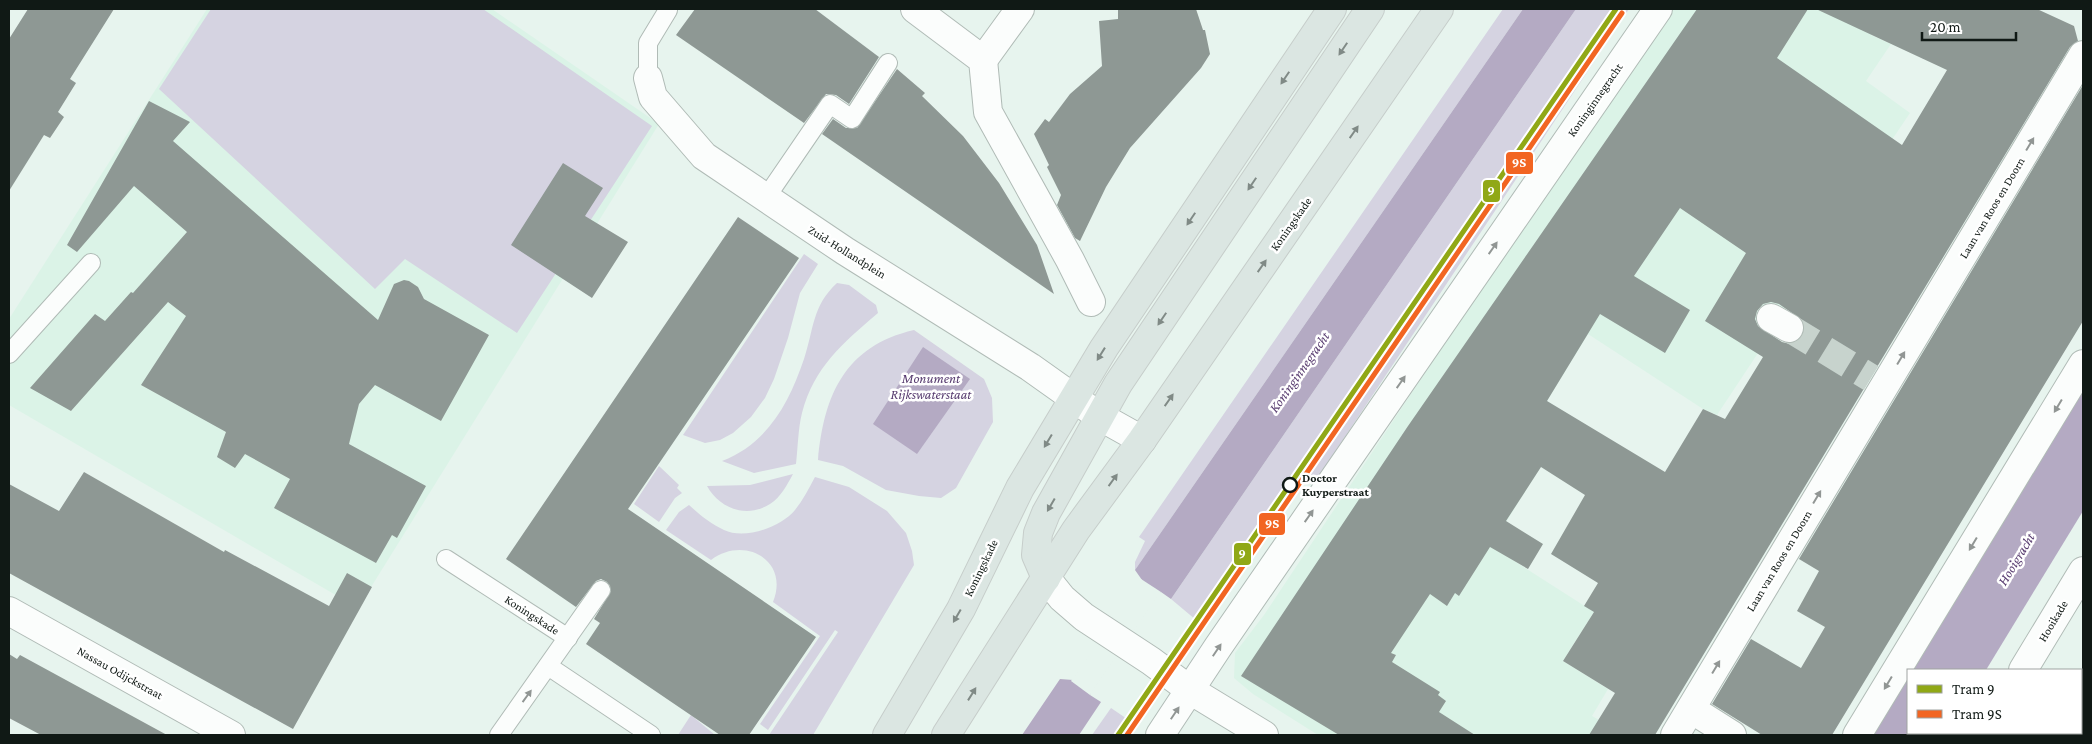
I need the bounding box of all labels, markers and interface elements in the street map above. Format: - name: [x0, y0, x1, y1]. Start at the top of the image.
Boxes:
- scale bar: [1922, 10, 2016, 42]
- text: 20 m: [1930, 19, 1961, 35]
- one-way arrow: [1338, 43, 1348, 56]
- street label: Koninginnegracht: [1564, 60, 1626, 139]
- one-way arrow: [1280, 71, 1290, 85]
- one-way arrow: [1349, 126, 1359, 139]
- one-way arrow: [2025, 137, 2034, 150]
- line badge: 9S: [1505, 151, 1534, 175]
- text: 9S: [1512, 154, 1526, 170]
- street label: Laan van Roos en Doorn: [1956, 154, 2028, 261]
- one-way arrow: [1247, 178, 1257, 191]
- line badge: 9: [1482, 179, 1501, 203]
- text: 9: [1487, 182, 1495, 198]
- street label: Koningskade: [1267, 195, 1315, 253]
- one-way arrow: [1186, 212, 1196, 226]
- street label: Zuid-Hollandplein: [806, 222, 889, 282]
- one-way arrow: [1488, 241, 1498, 255]
- one-way arrow: [1257, 259, 1267, 273]
- one-way arrow: [1157, 313, 1167, 326]
- water label: Koninginnegracht: [1265, 328, 1333, 415]
- one-way arrow: [1096, 348, 1105, 361]
- one-way arrow: [1897, 352, 1906, 365]
- water label: Monument Rijkswaterstaat: [891, 370, 972, 403]
- one-way arrow: [1396, 375, 1406, 389]
- one-way arrow: [1164, 393, 1174, 407]
- one-way arrow: [2053, 399, 2062, 412]
- one-way arrow: [1043, 435, 1052, 448]
- place label: Doctor Kuyperstraat: [1302, 471, 1369, 499]
- one-way arrow: [1107, 474, 1118, 487]
- marker: Doctor Kuyperstraat: [1282, 477, 1298, 493]
- one-way arrow: [1813, 491, 1822, 504]
- one-way arrow: [1046, 499, 1055, 512]
- street label: Laan van Roos en Doorn: [1743, 507, 1815, 614]
- one-way arrow: [1304, 509, 1314, 522]
- line badge: 9S: [1258, 512, 1286, 536]
- text: 9S: [1265, 515, 1279, 531]
- water label: Hooigracht: [1994, 529, 2038, 588]
- street label: Koningskade: [961, 537, 1001, 599]
- one-way arrow: [1969, 538, 1978, 551]
- line badge: 9: [1233, 542, 1252, 566]
- text: 9: [1238, 545, 1246, 561]
- street label: Koningskade: [502, 592, 562, 638]
- street label: Hooikade: [2035, 598, 2071, 644]
- one-way arrow: [952, 610, 961, 623]
- one-way arrow: [1212, 643, 1222, 656]
- street label: Nassau Odijckstraat: [75, 644, 166, 703]
- one-way arrow: [1711, 660, 1720, 673]
- legend: [1907, 669, 2082, 734]
- one-way arrow: [1884, 677, 1893, 690]
- text: Tram 9: [1952, 681, 1995, 697]
- one-way arrow: [967, 687, 976, 701]
- one-way arrow: [522, 689, 532, 702]
- one-way arrow: [1170, 706, 1180, 719]
- text: Tram 9S: [1952, 706, 2002, 722]

